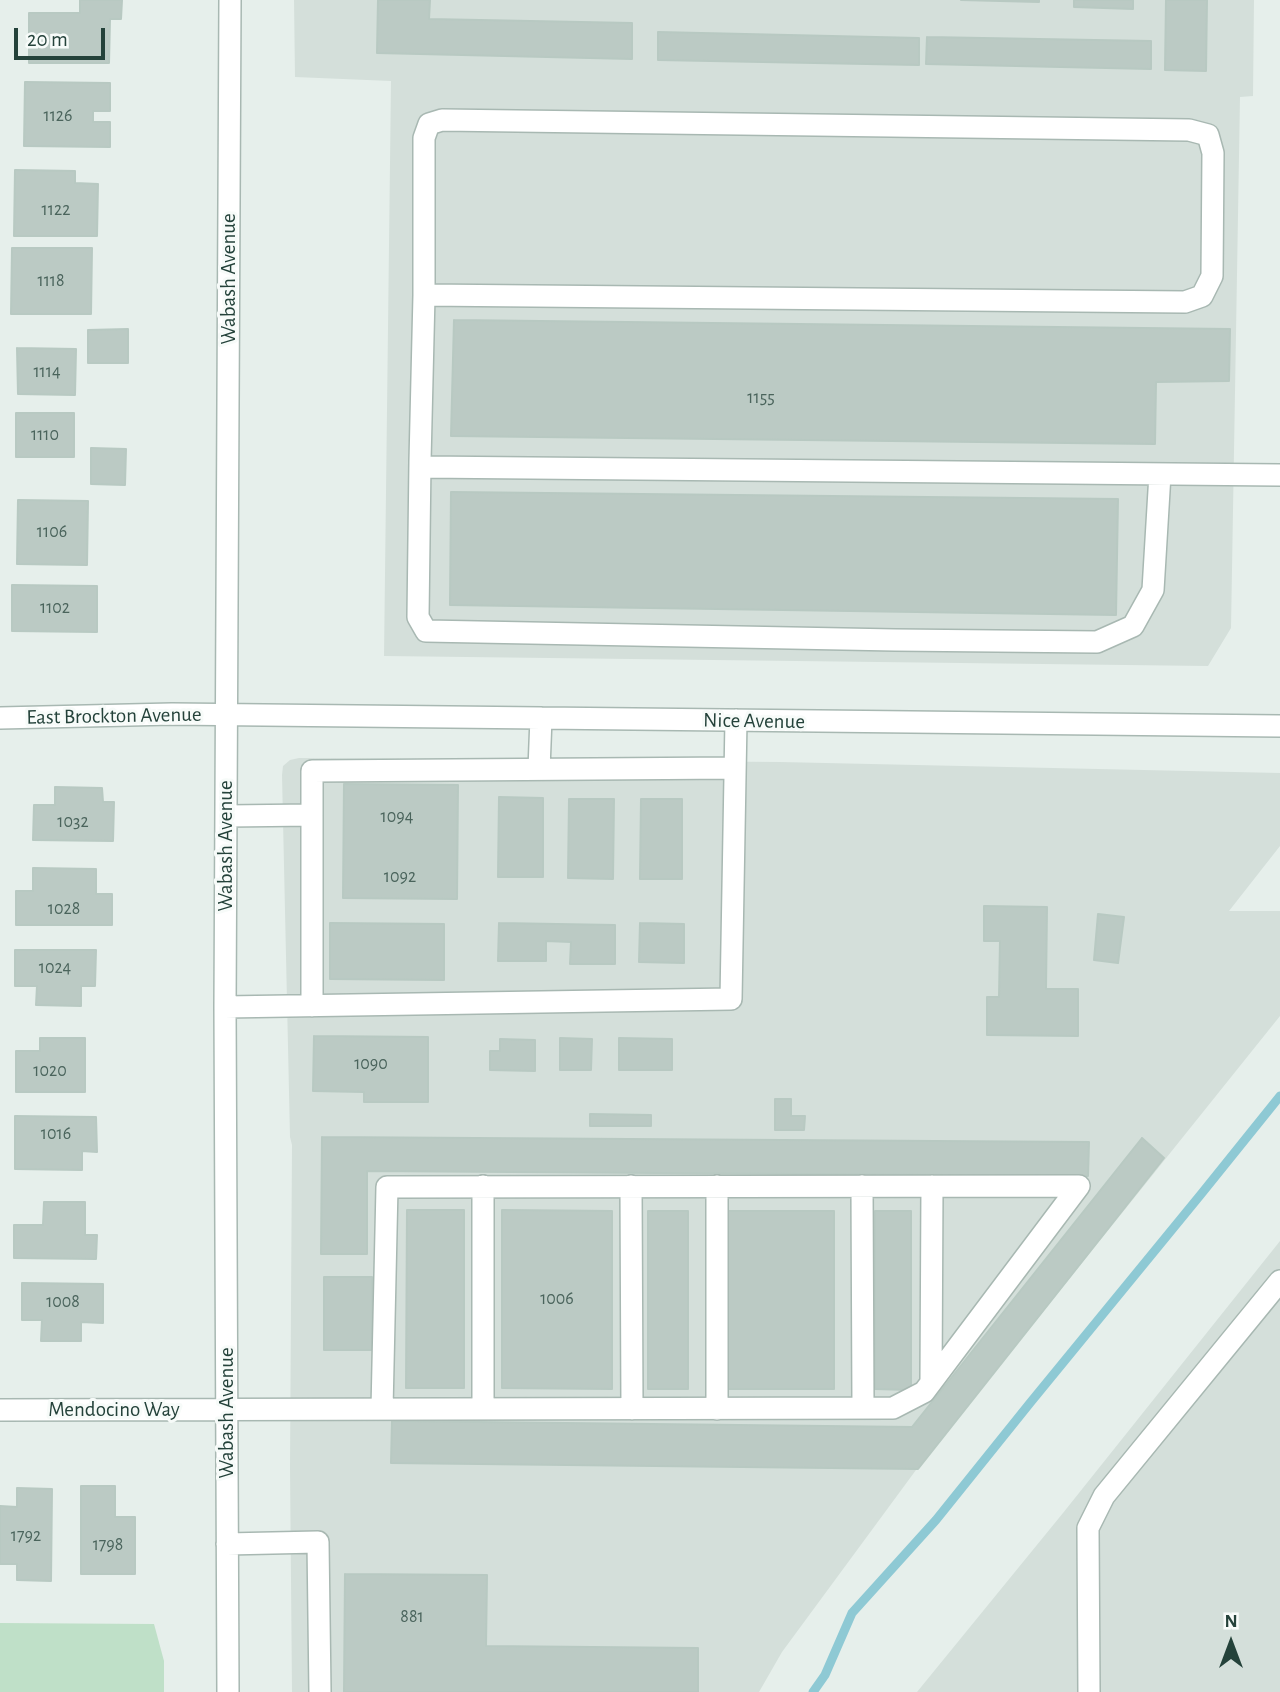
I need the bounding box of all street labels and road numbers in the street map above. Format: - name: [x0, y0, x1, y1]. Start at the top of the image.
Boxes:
- street label: Wabash Avenue: [216, 213, 242, 345]
- street label: East Brockton Avenue: [26, 702, 202, 730]
- street label: Nice Avenue: [703, 708, 805, 734]
- street label: Wabash Avenue: [213, 780, 239, 912]
- street label: Wabash Avenue: [214, 1347, 240, 1479]
- street label: Mendocino Way: [48, 1397, 180, 1423]

